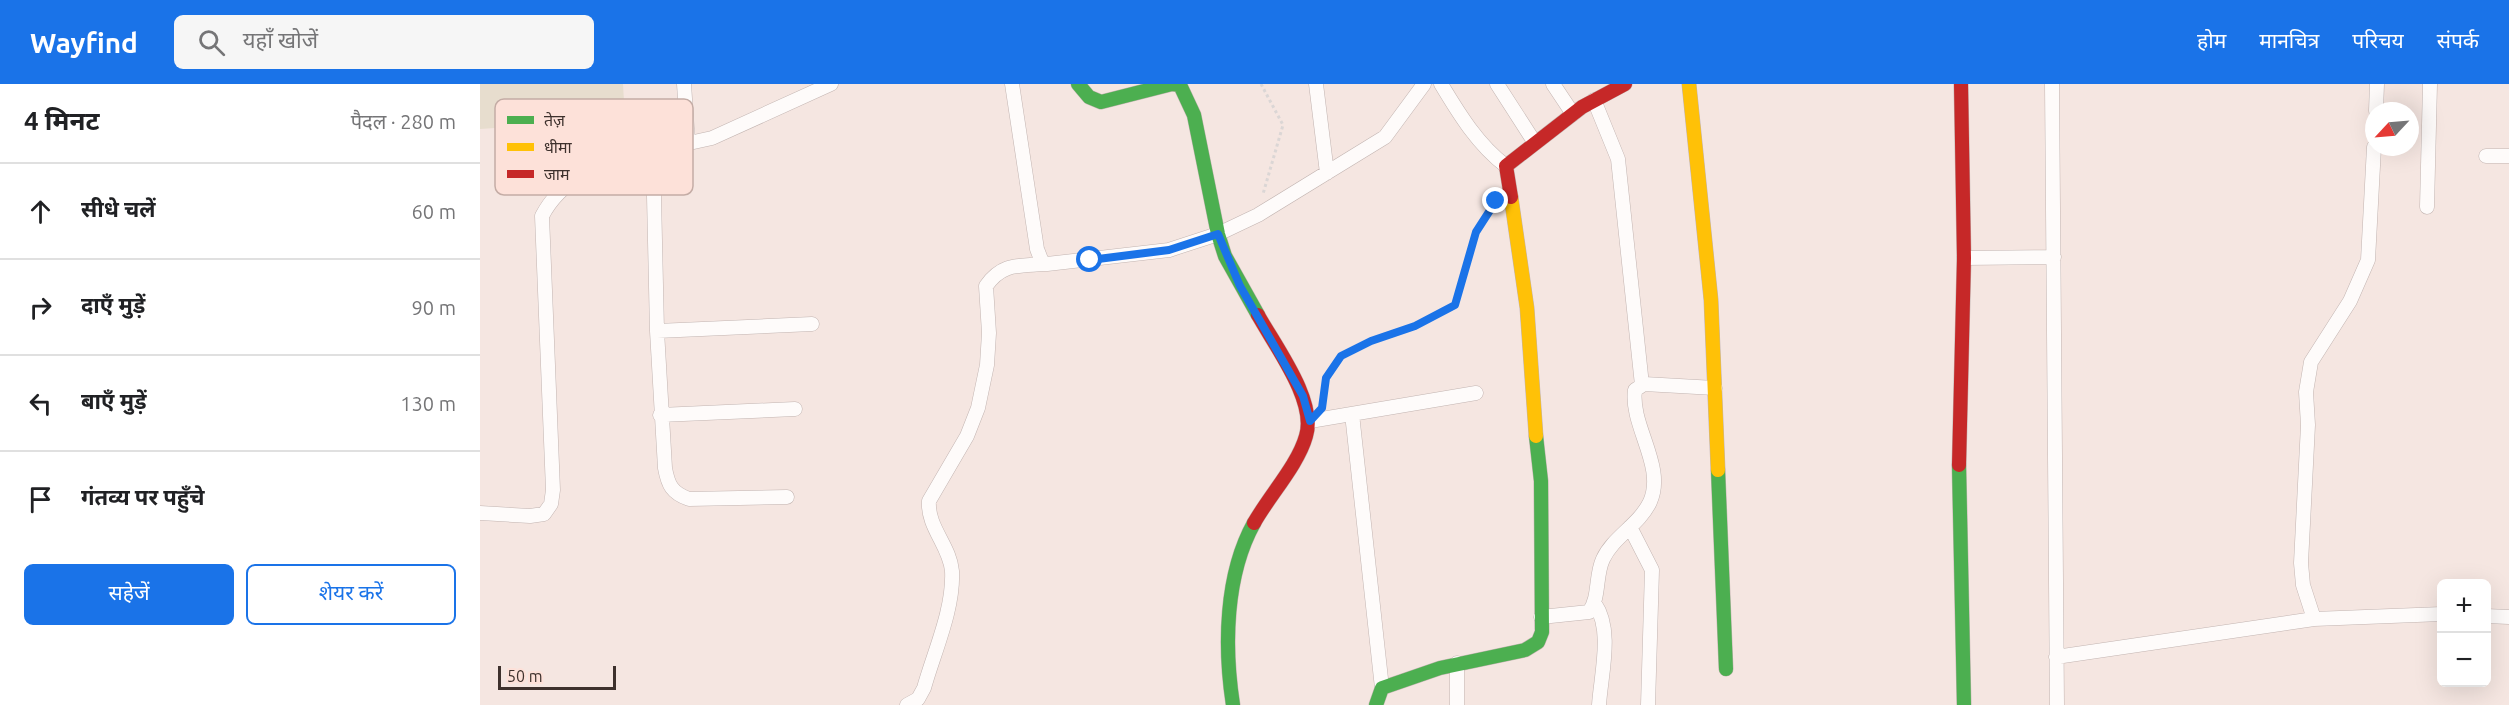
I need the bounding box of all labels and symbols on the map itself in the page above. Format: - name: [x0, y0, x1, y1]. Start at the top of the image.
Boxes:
- legend: [495, 99, 693, 195]
- north arrow: [2365, 102, 2419, 156]
- text: तेज़: [544, 111, 566, 129]
- text: धीमा: [544, 138, 573, 156]
- text: जाम: [544, 165, 570, 183]
- route end: [1482, 187, 1508, 213]
- route start: [1076, 246, 1102, 272]
- scale bar: [498, 663, 616, 690]

